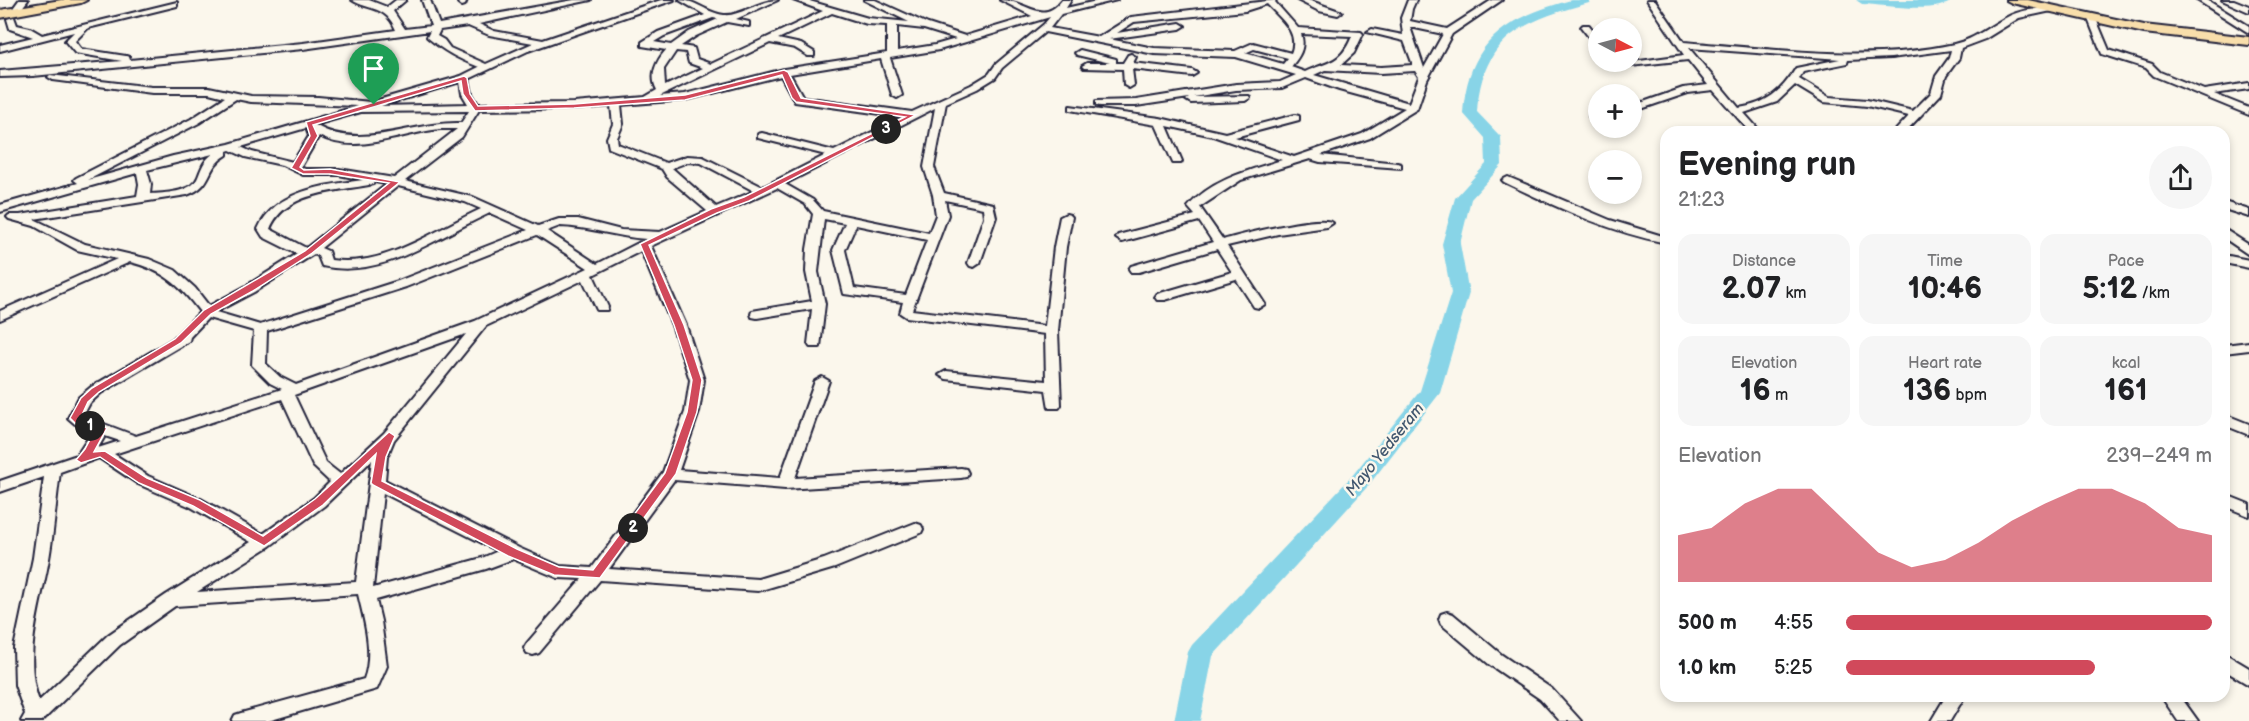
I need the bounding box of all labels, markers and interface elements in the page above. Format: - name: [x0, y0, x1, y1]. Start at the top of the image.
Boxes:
- north arrow: [1588, 18, 1642, 72]
- map controls: [1588, 18, 1642, 204]
- pin: [348, 43, 399, 105]
- icon: arrive: [357, 52, 390, 85]
- button: +: [1588, 84, 1642, 138]
- pin: 3: [871, 114, 901, 144]
- text: 3: [881, 119, 891, 138]
- text: Evening run: [1678, 145, 1856, 185]
- button: share: [2149, 146, 2212, 209]
- button: −: [1588, 150, 1642, 204]
- text: 21:23: [1678, 188, 1725, 212]
- text: Distance: [1732, 252, 1796, 271]
- text: Time: [1927, 252, 1963, 271]
- text: Pace: [2108, 252, 2144, 271]
- text: 2.07: [1721, 271, 1781, 307]
- text: 10:46: [1908, 271, 1982, 307]
- text: 5:12: [2082, 271, 2137, 307]
- text: km: [1781, 284, 1807, 303]
- text: /km: [2137, 284, 2170, 303]
- text: Elevation: [1731, 354, 1797, 373]
- text: Heart rate: [1908, 354, 1982, 373]
- text: kcal: [2112, 354, 2140, 373]
- text: 16: [1740, 373, 1771, 409]
- text: 136: [1903, 373, 1951, 409]
- text: 161: [2104, 373, 2148, 409]
- text: m: [1771, 386, 1788, 405]
- text: bpm: [1951, 386, 1987, 405]
- water label: Mayo Yedseram: [1342, 400, 1428, 500]
- pin: 1: [75, 411, 105, 441]
- text: 1: [87, 416, 93, 435]
- text: Elevation: [1678, 444, 1761, 468]
- text: 239–249 m: [2106, 444, 2212, 468]
- pin: 2: [618, 513, 648, 543]
- text: 2: [628, 518, 638, 537]
- text: 500 m: [1678, 611, 1737, 635]
- text: 4:55: [1774, 611, 1813, 635]
- text: 1.0 km: [1678, 656, 1736, 680]
- text: 5:25: [1774, 656, 1813, 680]

